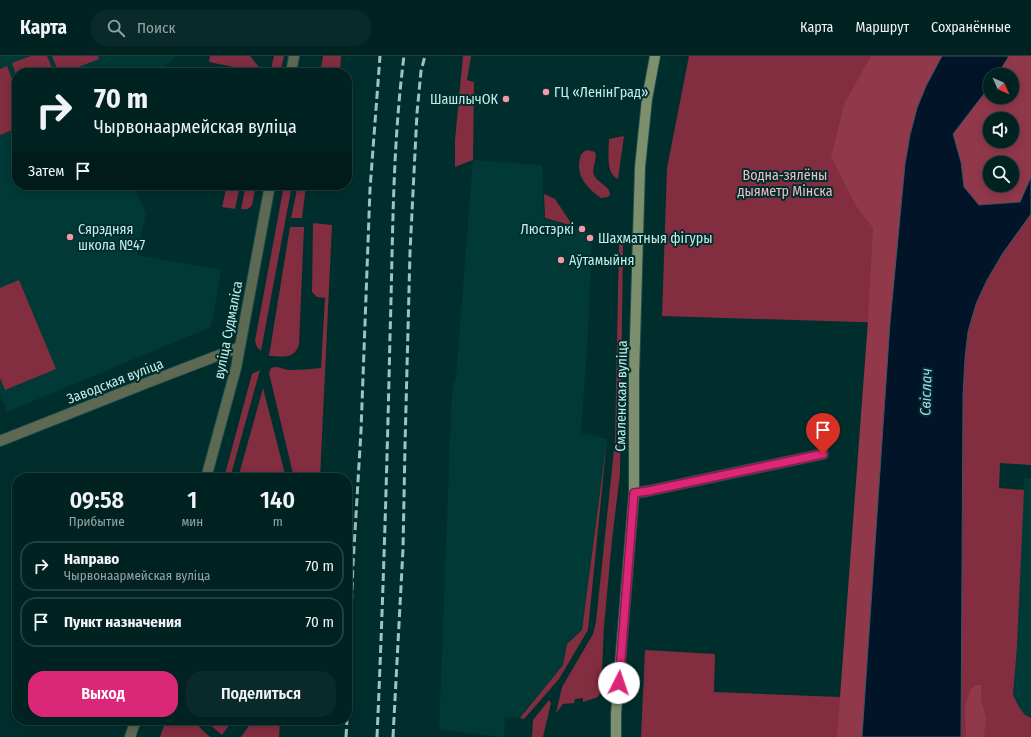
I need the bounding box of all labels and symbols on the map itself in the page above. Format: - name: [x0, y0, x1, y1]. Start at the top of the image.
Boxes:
- north arrow: [983, 68, 1019, 104]
- place label: ГЦ «ЛенінГрад»: [554, 84, 648, 101]
- marker: ГЦ «ЛенінГрад»: [541, 87, 551, 97]
- place label: ШашлычОК: [430, 91, 499, 108]
- marker: ШашлычОК: [501, 94, 511, 104]
- park label: Водна-зялёны дыяметр Мінска: [738, 167, 833, 200]
- place label: Сярэдняя школа №47: [78, 221, 146, 254]
- place label: Люстэркі: [521, 221, 574, 238]
- marker: Люстэркі: [577, 224, 587, 234]
- place label: Шахматныя фігуры: [598, 230, 713, 247]
- marker: Сярэдняя школа №47: [65, 232, 75, 242]
- marker: Шахматныя фігуры: [585, 233, 595, 243]
- place label: Аўтамыйня: [569, 252, 634, 269]
- marker: Аўтамыйня: [556, 255, 566, 265]
- street label: вуліца Судмаліса: [211, 279, 246, 381]
- street label: Смаленская вуліца: [612, 340, 631, 452]
- street label: Заводская вуліца: [64, 355, 166, 408]
- water label: Свіслач: [916, 368, 936, 416]
- pin: [806, 413, 840, 454]
- position arrow: [598, 662, 640, 704]

